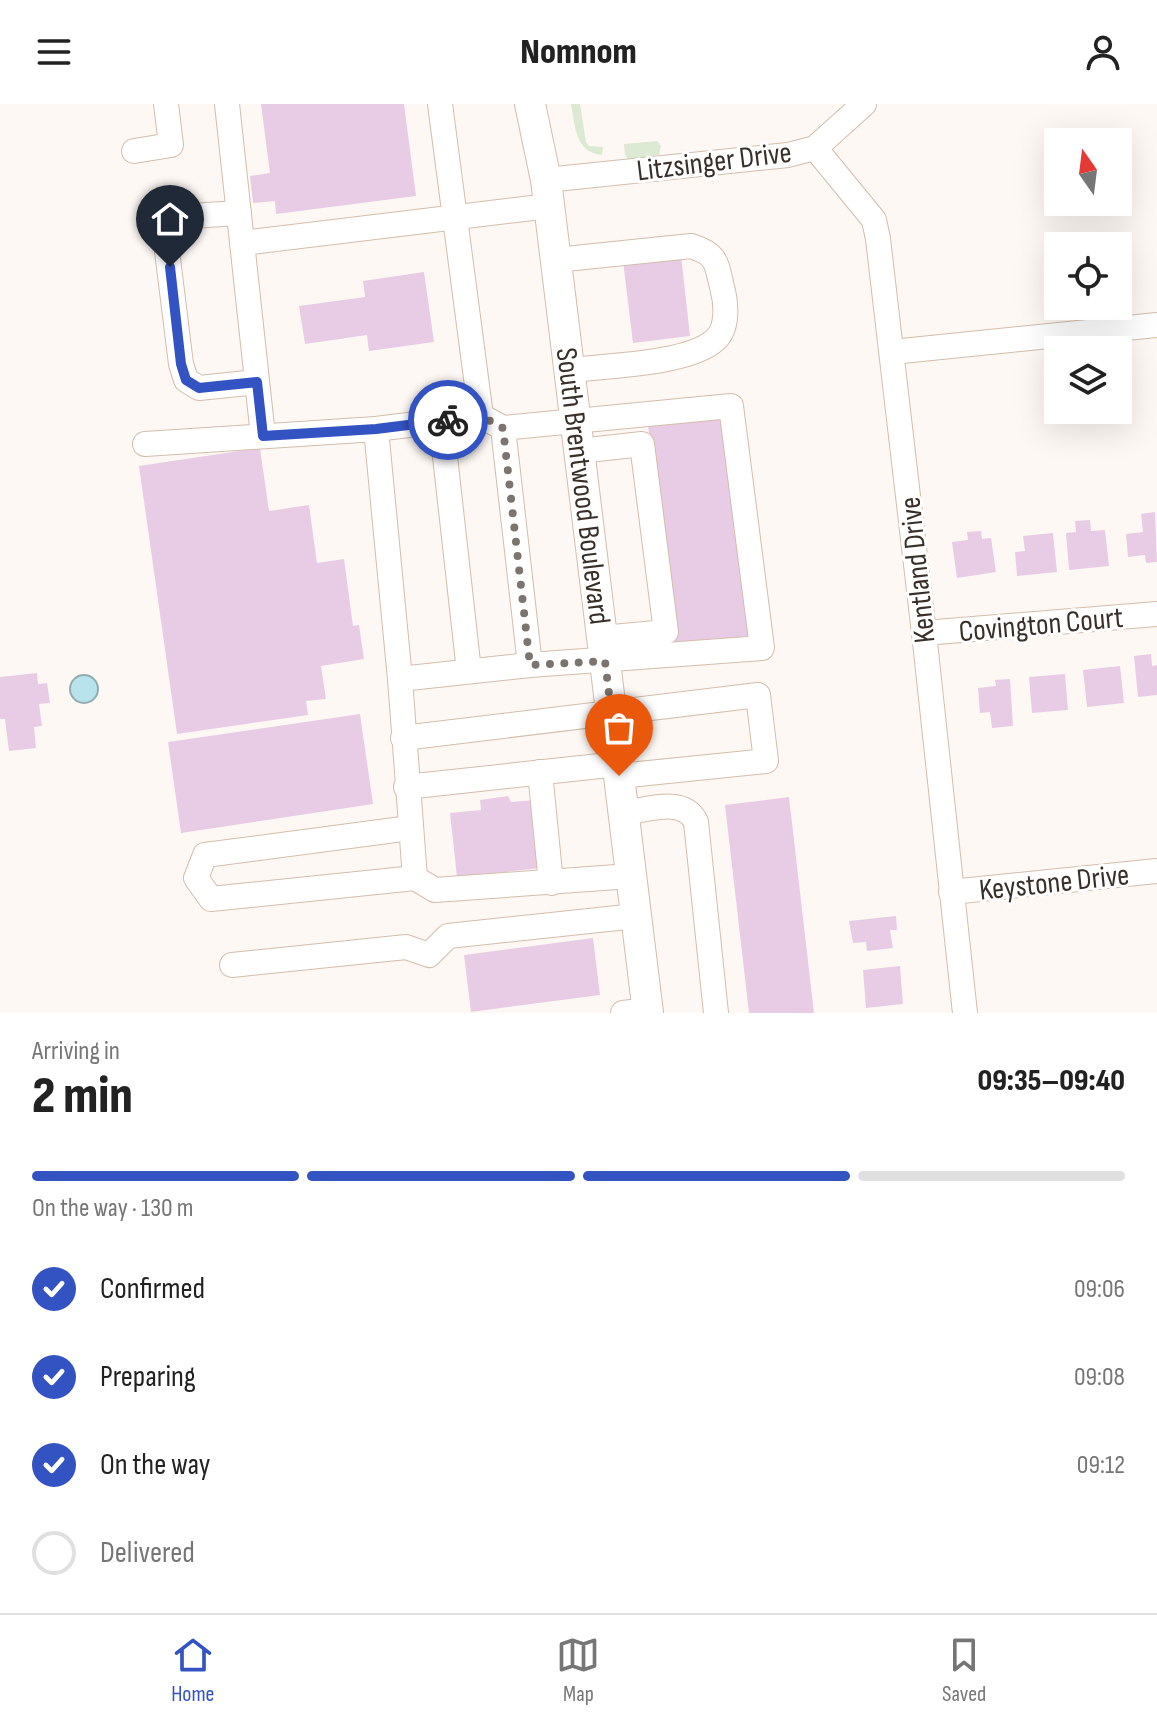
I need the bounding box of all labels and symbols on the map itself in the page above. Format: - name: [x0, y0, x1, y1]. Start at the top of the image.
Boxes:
- north arrow: [1044, 128, 1132, 216]
- street label: Litzsinger Drive: [635, 135, 794, 189]
- pin: [136, 185, 204, 267]
- street label: South Brentwood Boulevard: [548, 346, 617, 627]
- courier: [408, 380, 488, 460]
- street label: Kentland Drive: [892, 495, 944, 645]
- street label: Covington Court: [957, 600, 1125, 650]
- pin: [585, 694, 653, 776]
- street label: Keystone Drive: [977, 857, 1131, 909]

